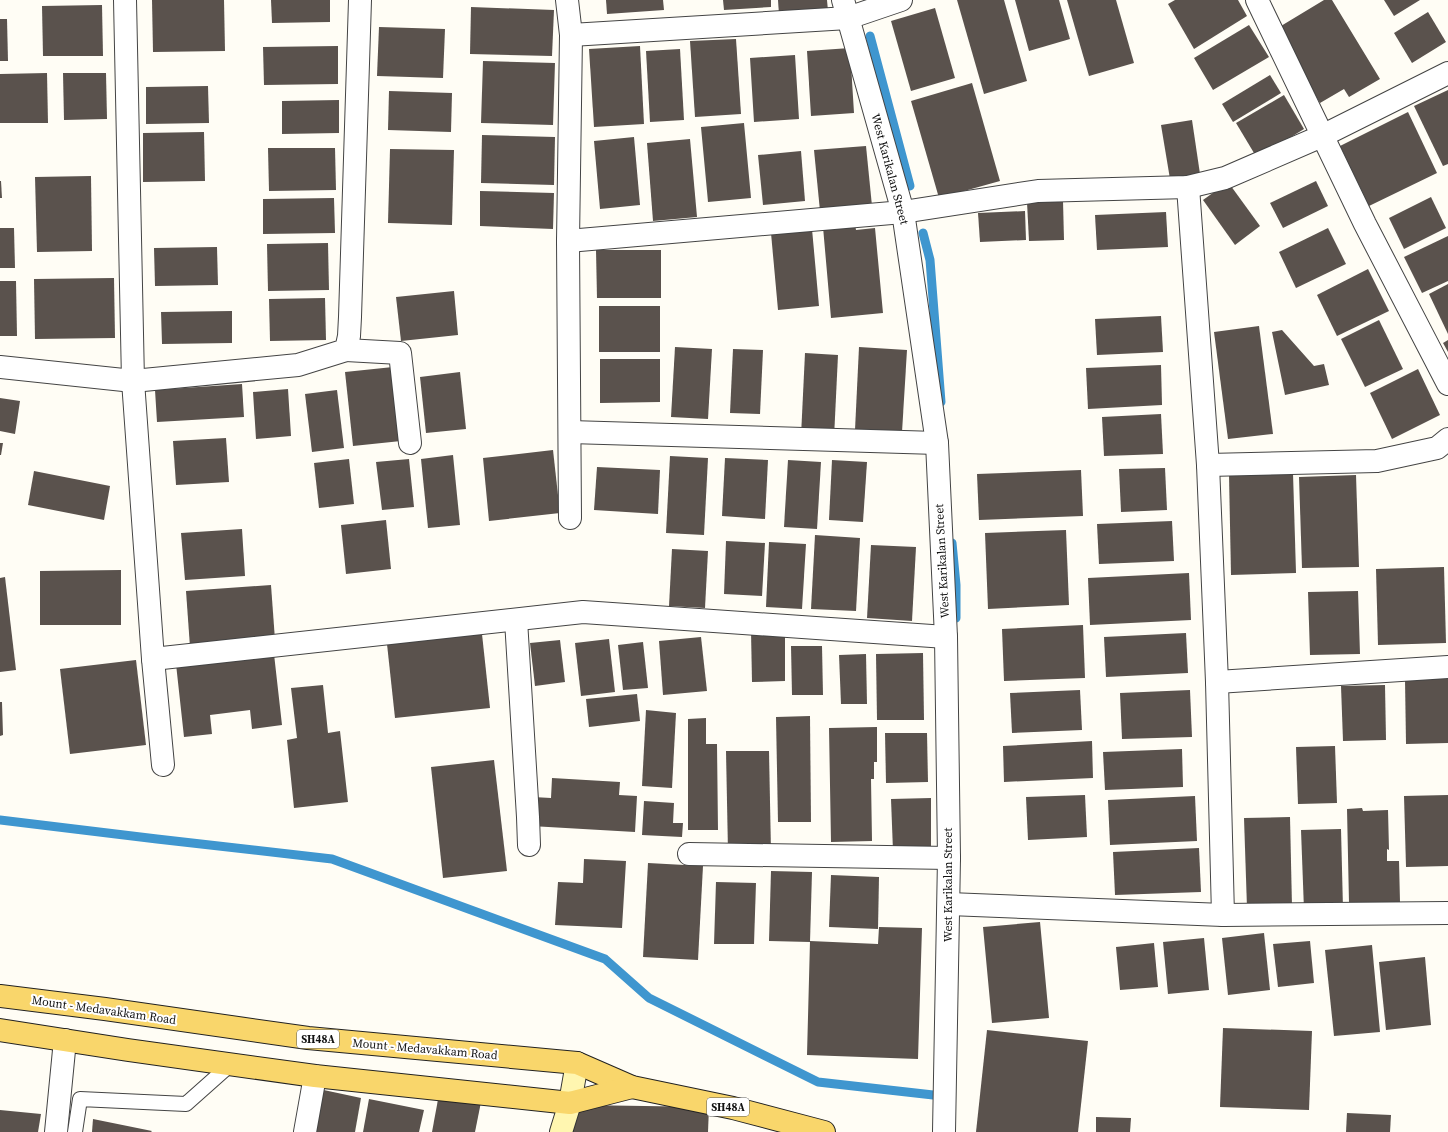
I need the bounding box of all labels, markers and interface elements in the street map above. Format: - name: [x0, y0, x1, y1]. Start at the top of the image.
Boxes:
- street label: West Karikalan Street: [867, 112, 913, 226]
- street label: West Karikalan Street: [931, 503, 953, 619]
- street label: West Karikalan Street: [940, 828, 956, 942]
- street label: Mount - Medavakkam Road: [31, 992, 177, 1028]
- road number: SH48A: [297, 1030, 339, 1048]
- street label: Mount - Medavakkam Road: [352, 1035, 498, 1063]
- road number: SH48A: [707, 1098, 749, 1116]

